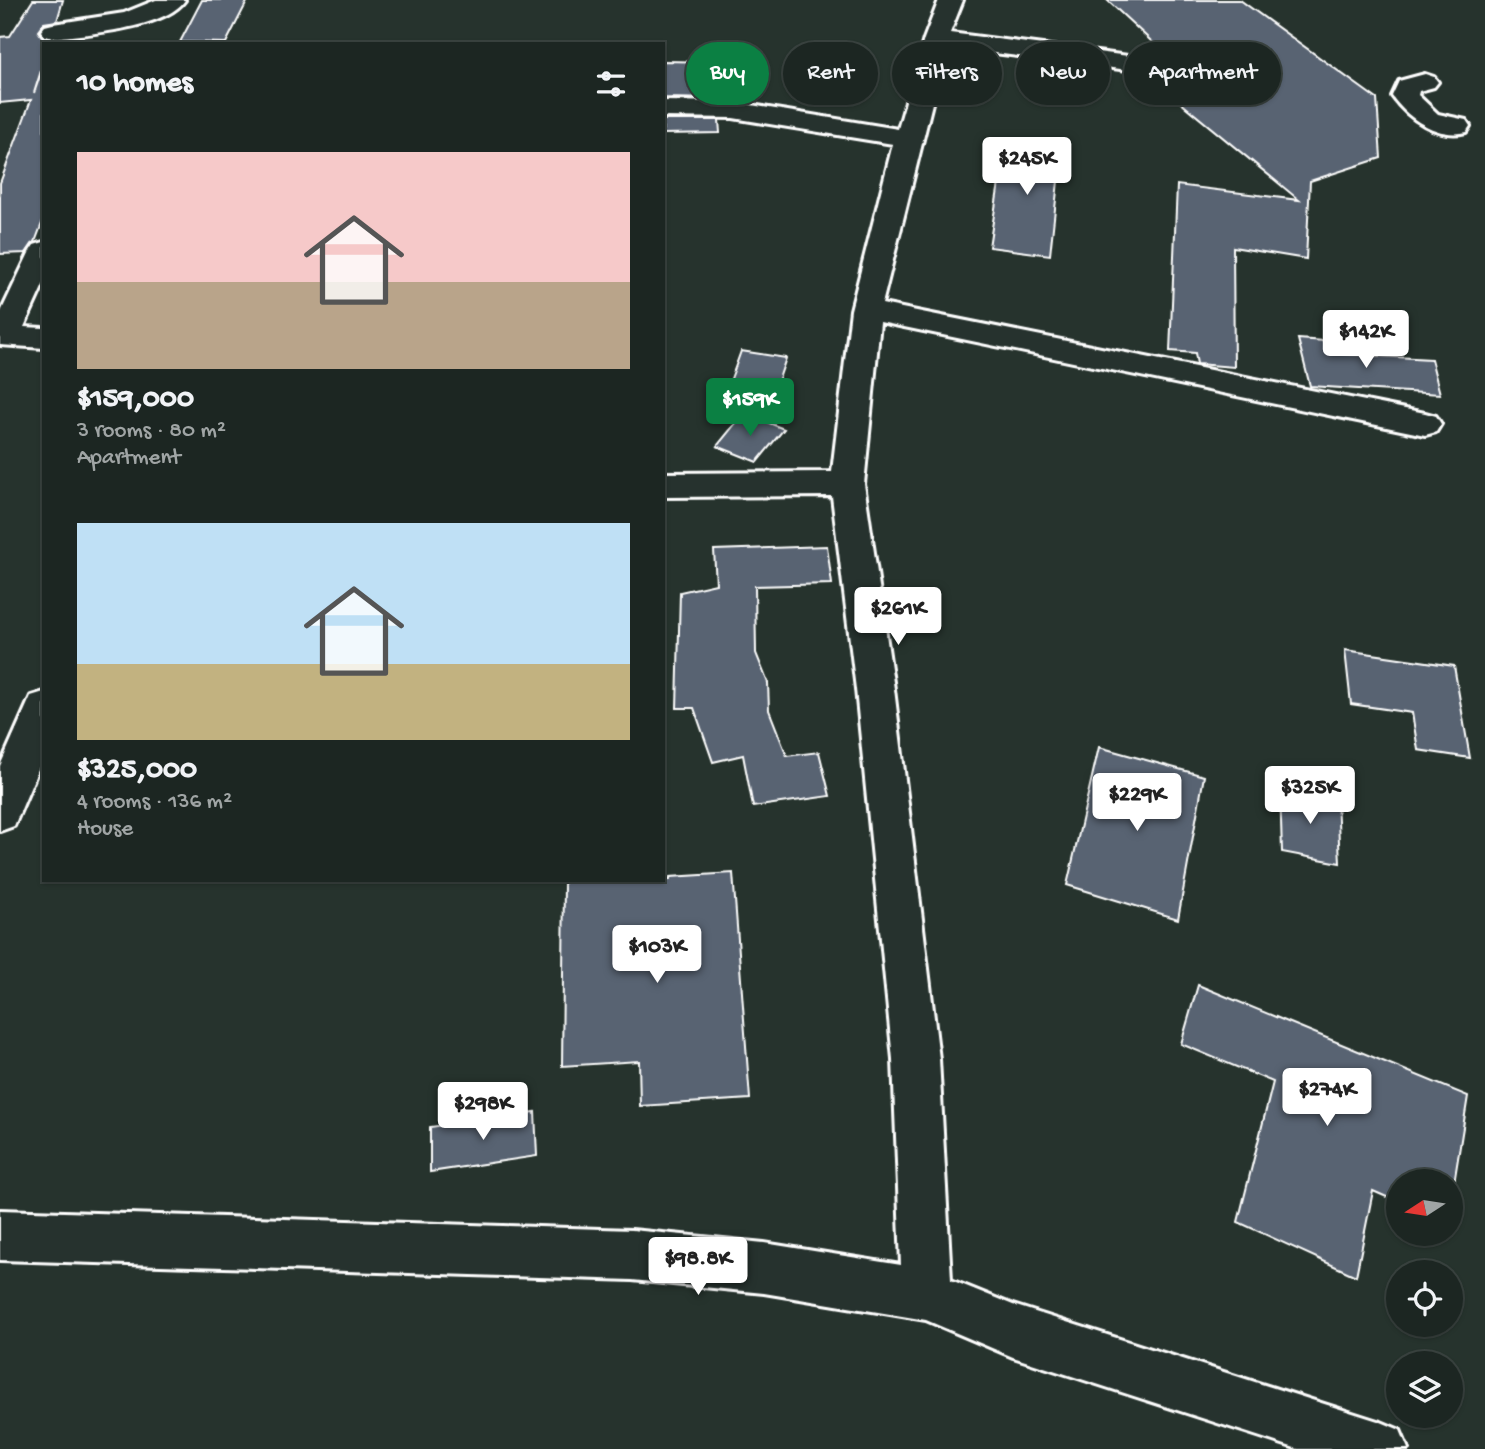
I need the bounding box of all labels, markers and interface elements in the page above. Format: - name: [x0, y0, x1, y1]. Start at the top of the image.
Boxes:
- chip: Buy: [686, 42, 769, 105]
- chip: Rent: [783, 42, 878, 105]
- chip: Filters: [892, 42, 1002, 105]
- chip: New: [1016, 42, 1110, 105]
- chip: Apartment: [1124, 42, 1281, 105]
- icon: filters: [592, 65, 630, 103]
- text: 10 homes: [77, 67, 193, 102]
- pin: $245K: [978, 138, 1076, 197]
- text: $245K: [998, 146, 1056, 173]
- icon: home: [291, 197, 417, 323]
- pin: $142K: [1317, 310, 1415, 370]
- text: $142K: [1339, 319, 1393, 346]
- pin: $159K: [701, 378, 799, 438]
- text: $159,000: [77, 383, 194, 418]
- text: $159K: [722, 387, 778, 414]
- text: 3 rooms · 80 m²: [77, 418, 226, 445]
- text: Apartment: [77, 445, 181, 472]
- icon: home: [291, 568, 417, 694]
- pin: $261K: [849, 588, 947, 647]
- text: $261K: [870, 596, 926, 623]
- text: $325,000: [77, 754, 197, 789]
- pin: $325K: [1261, 766, 1359, 826]
- pin: $229K: [1088, 774, 1186, 833]
- text: $325K: [1281, 775, 1339, 802]
- text: $229K: [1108, 782, 1166, 809]
- text: 4 rooms · 136 m²: [77, 789, 232, 816]
- text: House: [77, 816, 133, 843]
- pin: $103K: [608, 926, 706, 985]
- text: $103K: [628, 934, 686, 961]
- pin: $274K: [1278, 1068, 1376, 1128]
- text: $274K: [1298, 1077, 1356, 1104]
- pin: $298K: [434, 1082, 532, 1142]
- text: $298K: [454, 1091, 512, 1118]
- north arrow: [1386, 1169, 1463, 1246]
- map controls: [1386, 1169, 1463, 1428]
- pin: $98.8K: [641, 1238, 755, 1297]
- text: $98.8K: [665, 1246, 731, 1273]
- button: locate: [1386, 1260, 1463, 1337]
- button: layers: [1386, 1351, 1463, 1428]

